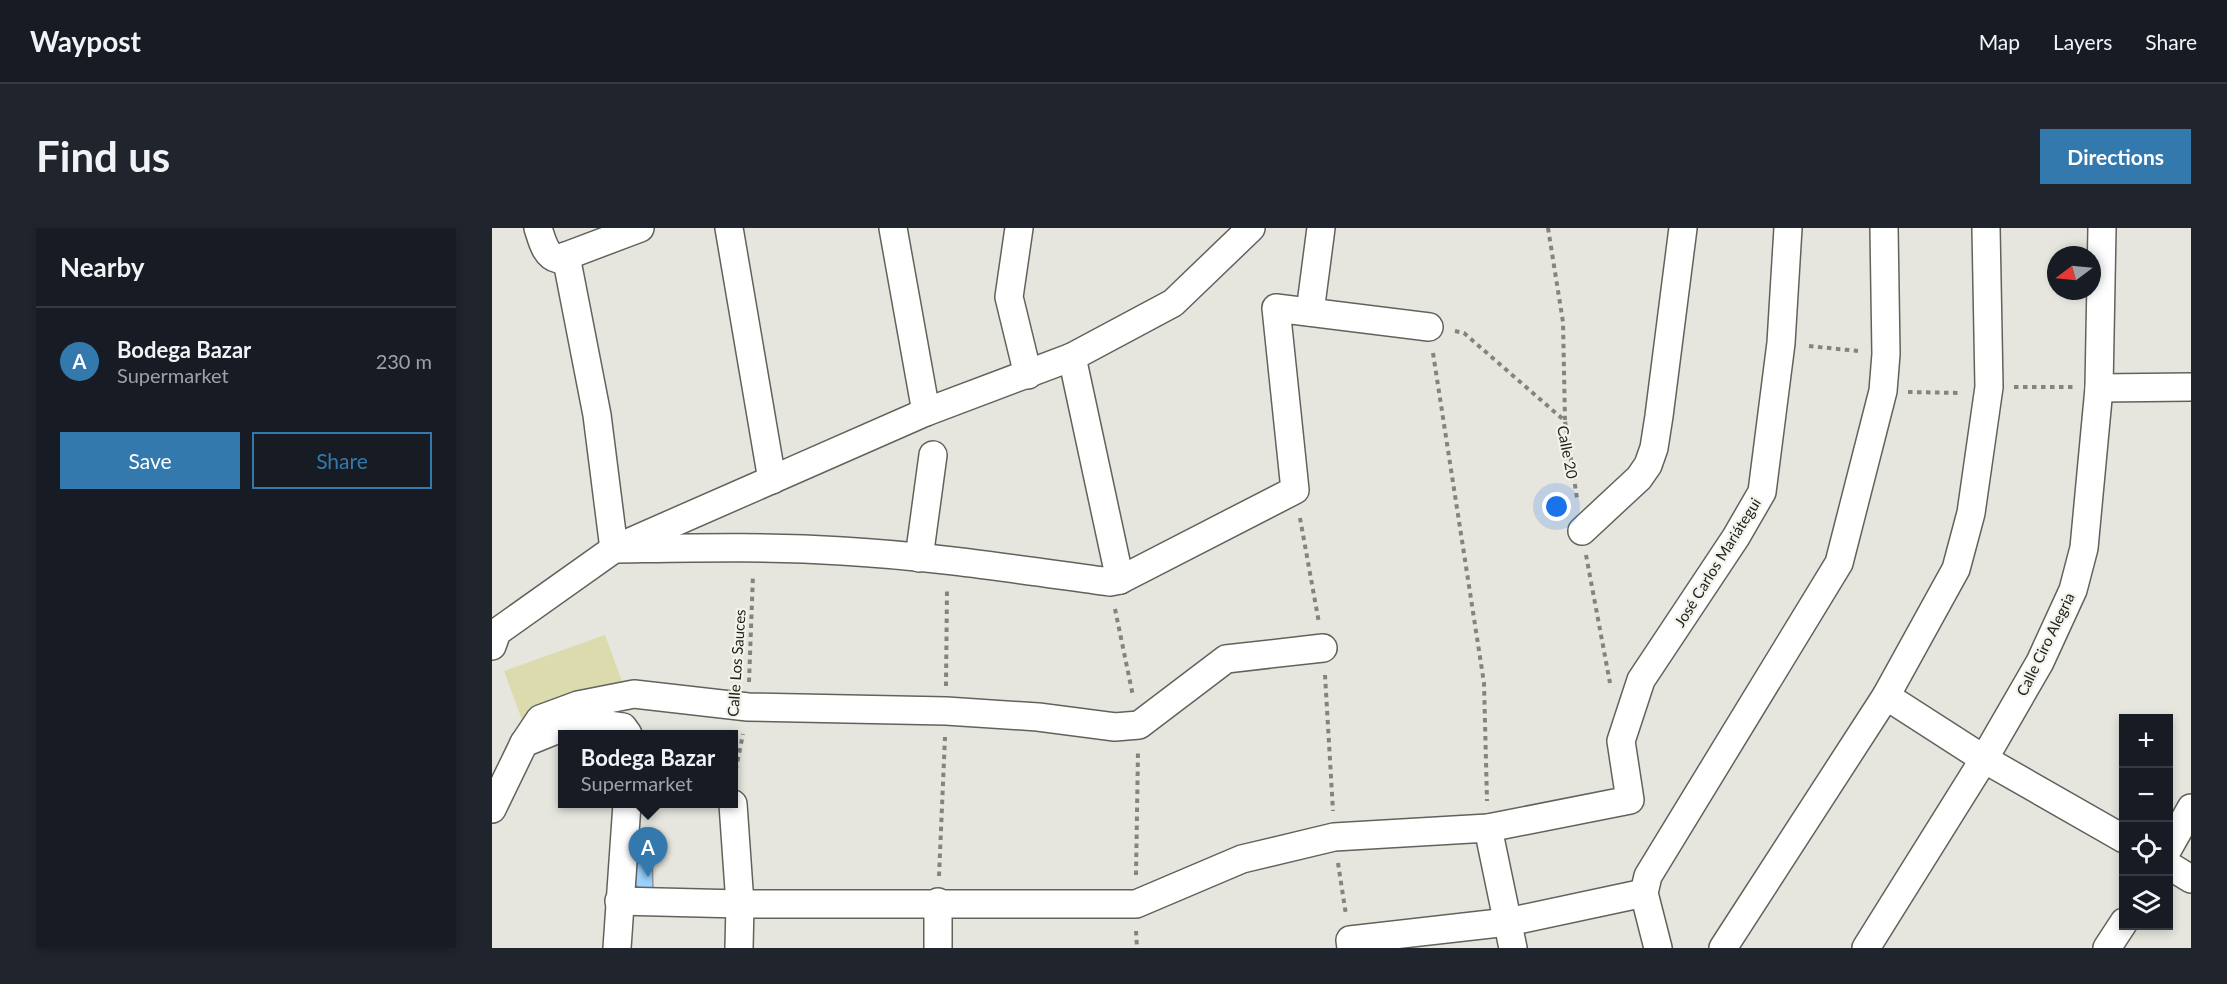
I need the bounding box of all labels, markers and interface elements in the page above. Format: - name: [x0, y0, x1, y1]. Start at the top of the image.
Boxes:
- text: Waypost: [30, 24, 141, 58]
- text: Map: [1979, 29, 2020, 54]
- text: Layers: [2053, 29, 2112, 54]
- text: Share: [2145, 29, 2197, 54]
- button: Directions: [2040, 129, 2191, 184]
- text: Find us: [36, 131, 170, 181]
- north arrow: [2047, 246, 2101, 300]
- text: Nearby: [60, 251, 145, 283]
- text: Bodega Bazar: [117, 336, 251, 363]
- text: A: [73, 349, 86, 373]
- text: 230 m: [376, 349, 432, 373]
- text: Supermarket: [117, 363, 229, 387]
- street label: Calle 20: [1554, 424, 1582, 480]
- button: Save: [60, 432, 240, 489]
- button: Share: [252, 432, 432, 489]
- your location: [1542, 492, 1571, 521]
- street label: José Carlos Mariátegui: [1670, 494, 1764, 630]
- street label: Calle Ciro Alegria: [2012, 589, 2078, 699]
- street label: Calle Los Sauces: [723, 609, 749, 717]
- map controls: [2119, 714, 2173, 930]
- button: +: [2119, 714, 2173, 768]
- popup: [558, 730, 738, 808]
- text: Bodega Bazar: [581, 744, 715, 771]
- button: −: [2119, 768, 2173, 822]
- text: Supermarket: [581, 771, 693, 795]
- button: locate: [2119, 822, 2173, 876]
- pin: A: [628, 828, 668, 877]
- button: layers: [2119, 876, 2173, 930]

